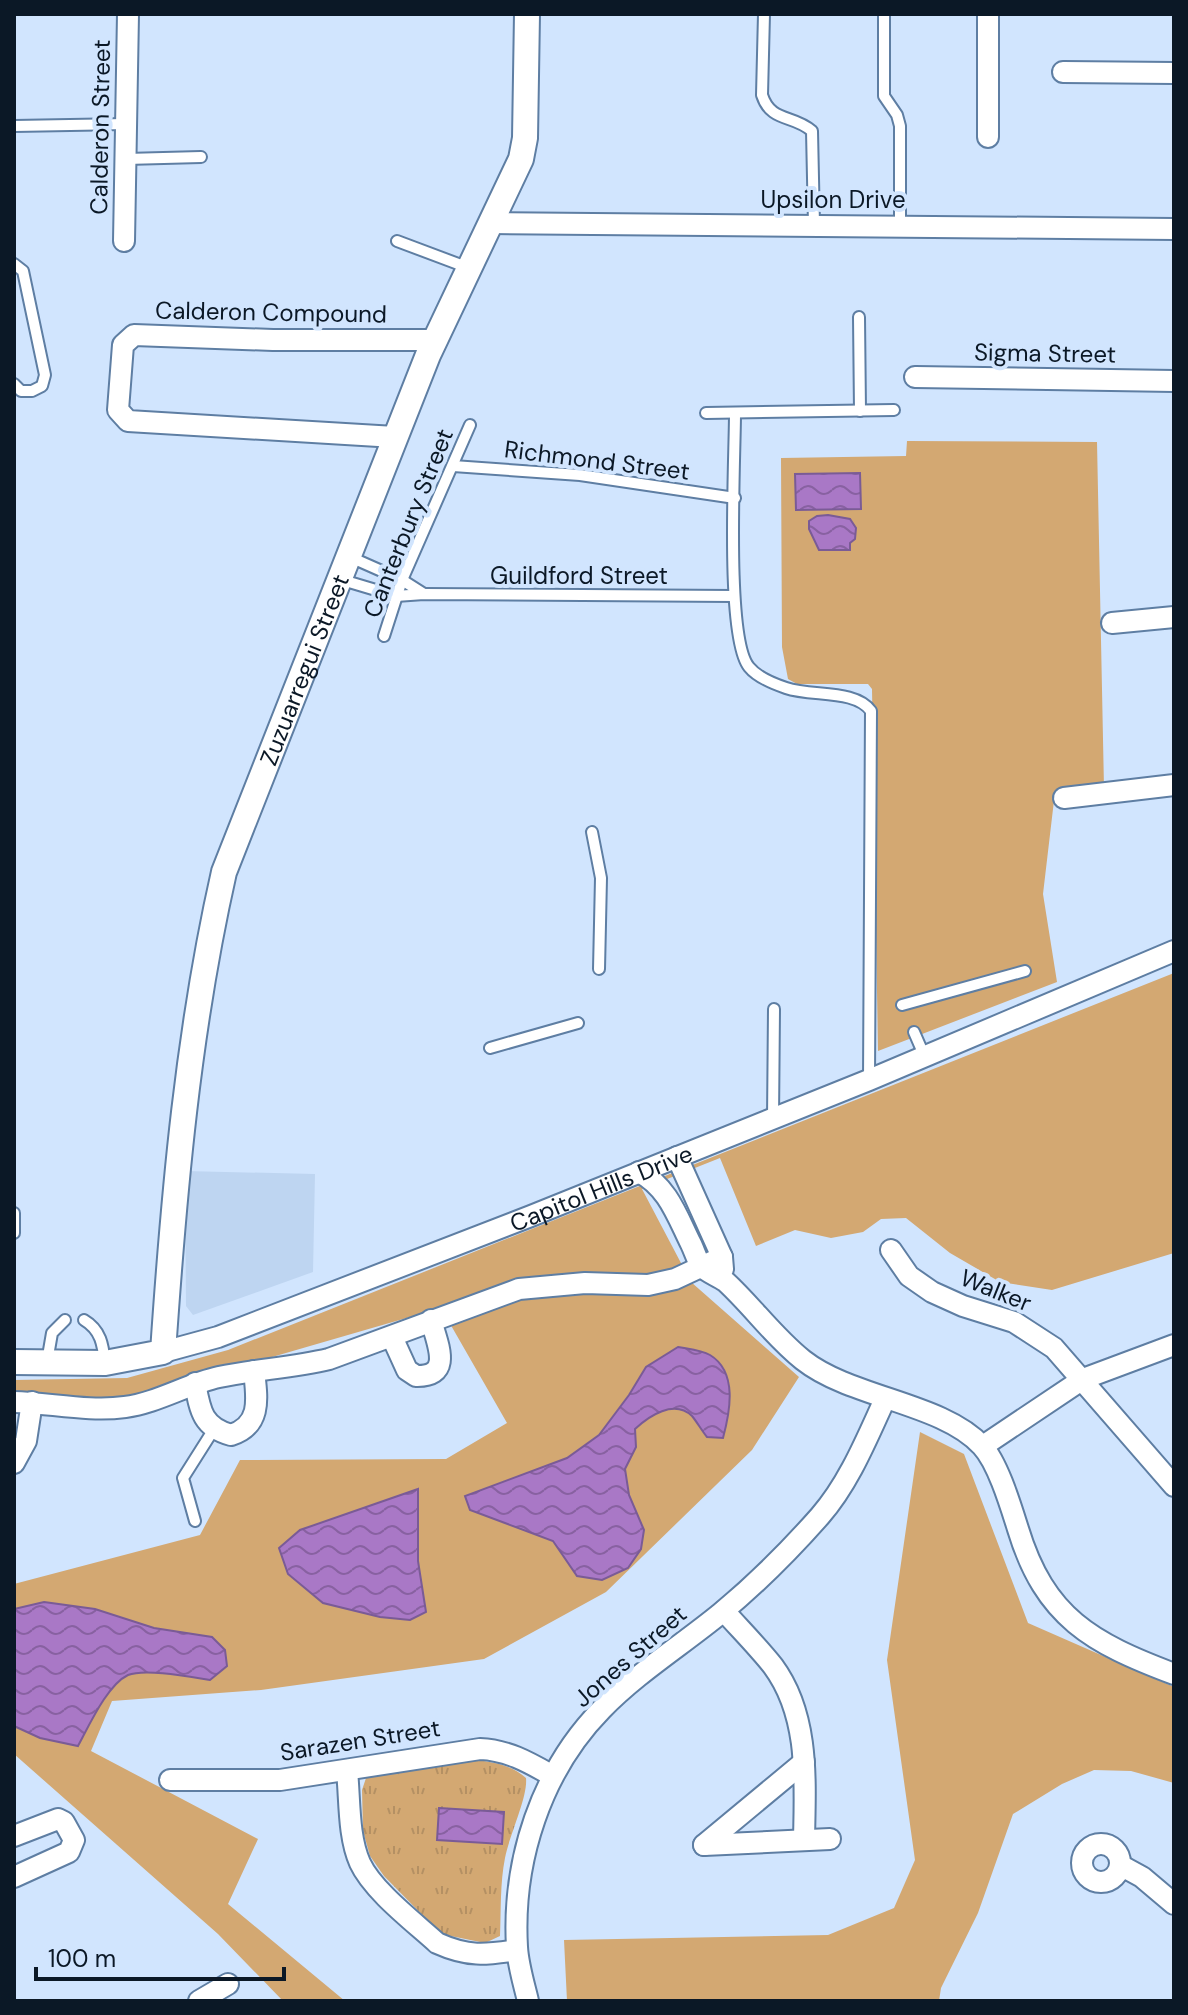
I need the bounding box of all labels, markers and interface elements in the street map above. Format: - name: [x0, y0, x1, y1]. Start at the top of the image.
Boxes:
- street label: Calderon Street: [83, 39, 117, 215]
- street label: Upsilon Drive: [760, 184, 906, 215]
- street label: Calderon Compound: [155, 294, 387, 330]
- street label: Sigma Street: [974, 336, 1116, 370]
- street label: Canterbury Street: [356, 424, 460, 622]
- street label: Richmond Street: [503, 433, 691, 487]
- street label: Guildford Street: [490, 560, 668, 591]
- street label: Zuzuarregui Street: [252, 570, 356, 770]
- street label: Capitol Hills Drive: [505, 1137, 697, 1238]
- street label: Walker: [956, 1262, 1036, 1318]
- street label: Jones Street: [567, 1598, 693, 1714]
- street label: Sarazen Street: [278, 1712, 442, 1768]
- scale bar: [36, 1931, 284, 1981]
- text: 100 m: [48, 1943, 116, 1974]

